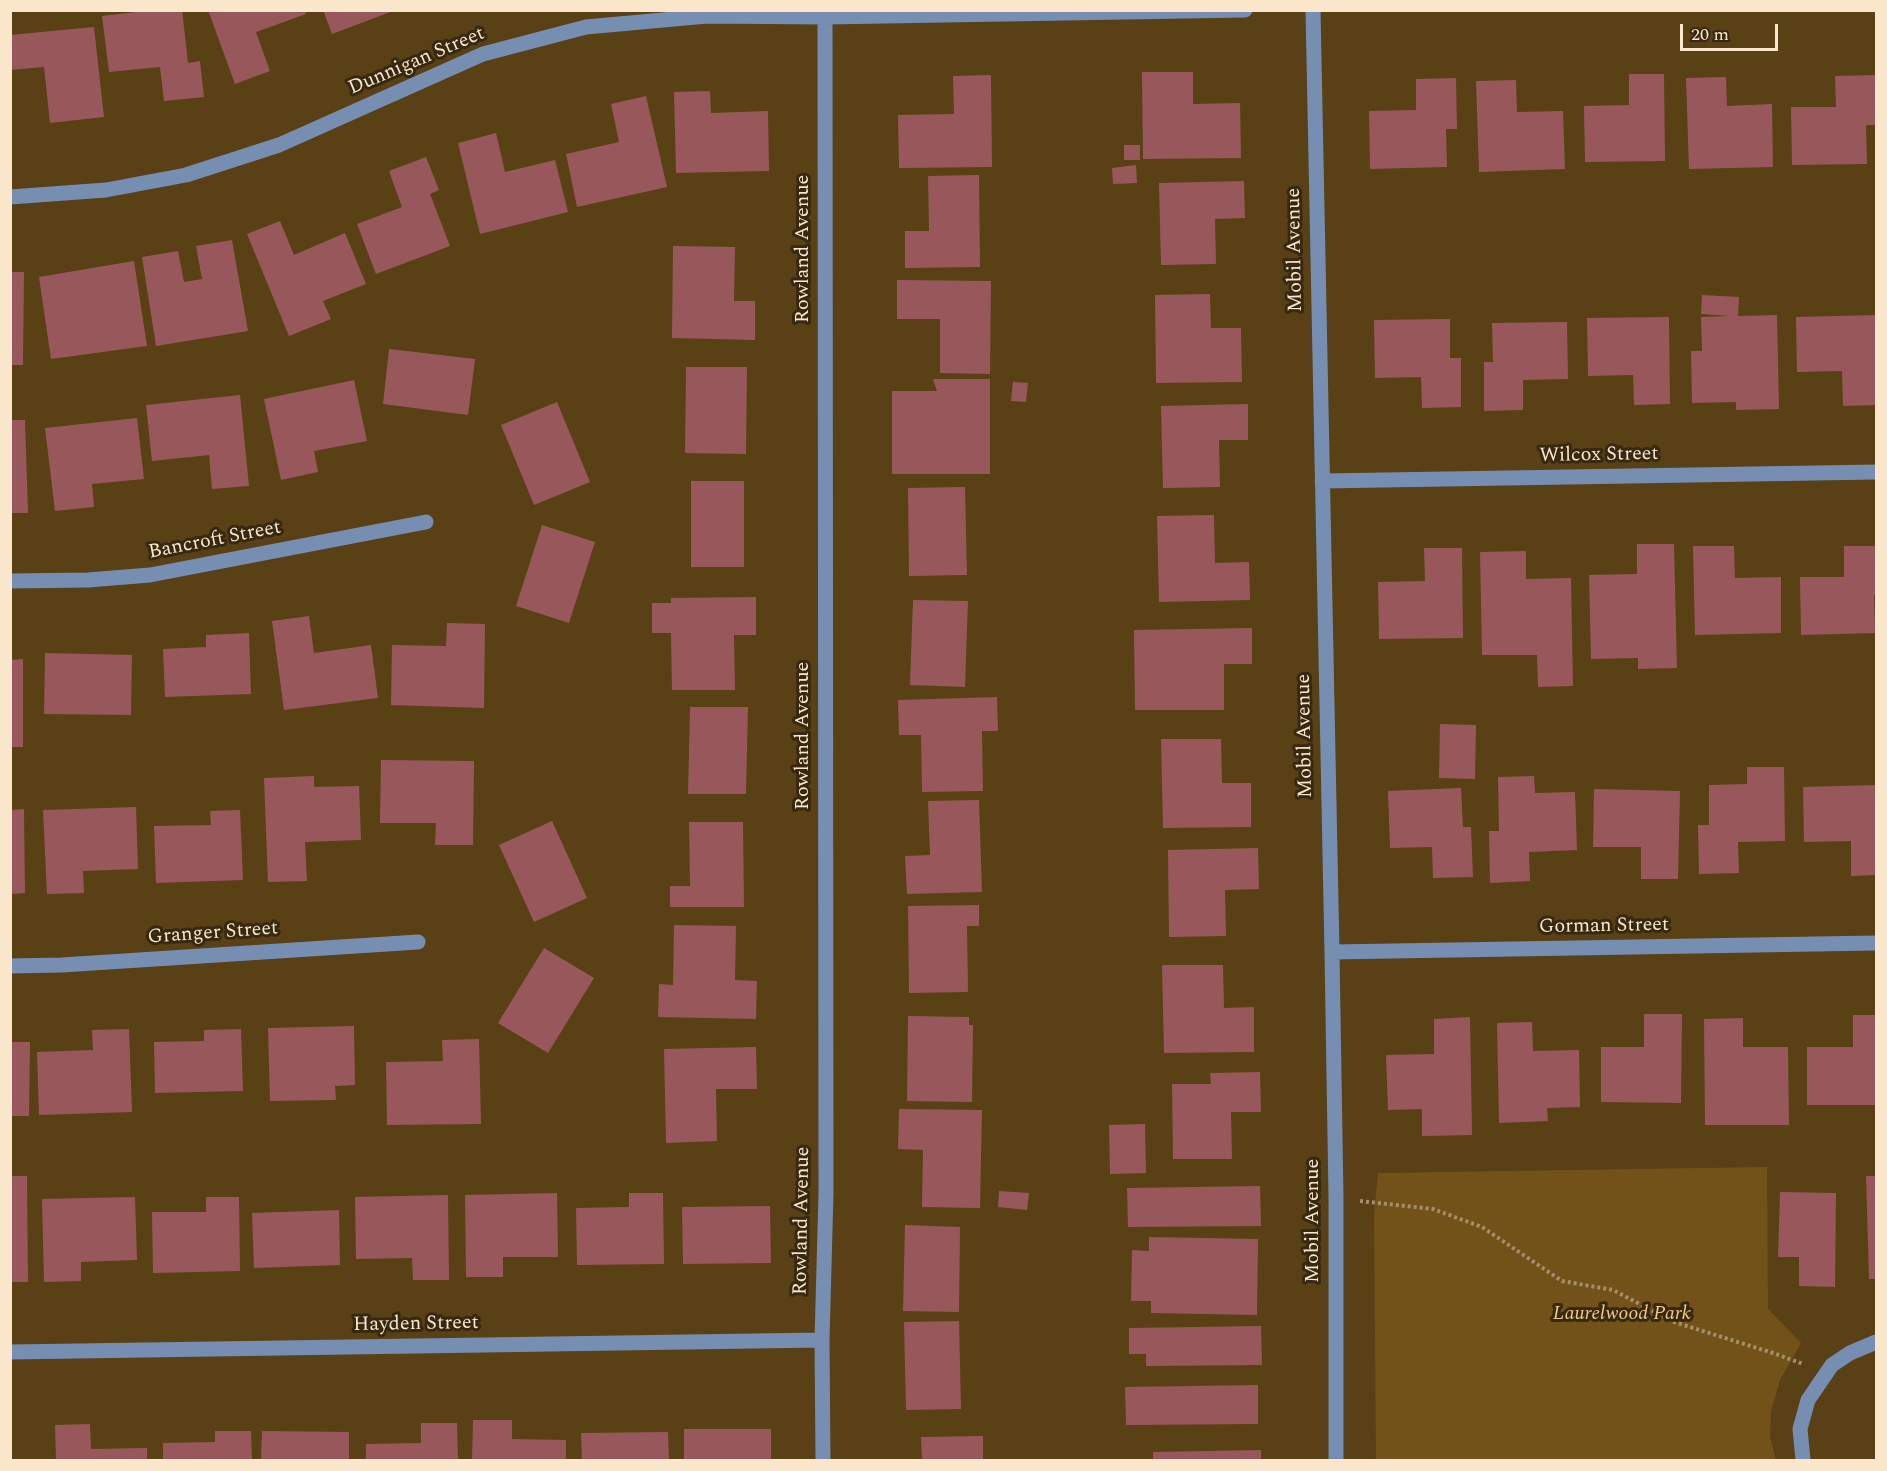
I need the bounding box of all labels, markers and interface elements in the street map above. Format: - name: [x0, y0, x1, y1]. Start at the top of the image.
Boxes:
- scale bar: [1683, 12, 1780, 50]
- text: 20 m: [1691, 21, 1729, 48]
- street label: Dunnigan Street: [345, 22, 489, 102]
- street label: Rowland Avenue: [792, 175, 816, 323]
- street label: Mobil Avenue: [1283, 188, 1309, 312]
- street label: Wilcox Street: [1539, 443, 1659, 469]
- street label: Bancroft Street: [147, 516, 283, 566]
- street label: Rowland Avenue: [792, 662, 816, 810]
- street label: Mobil Avenue: [1293, 674, 1319, 798]
- street label: Gorman Street: [1539, 914, 1669, 940]
- street label: Granger Street: [147, 917, 279, 951]
- street label: Rowland Avenue: [790, 1147, 816, 1295]
- street label: Mobil Avenue: [1302, 1159, 1326, 1283]
- park label: Laurelwood Park: [1553, 1303, 1691, 1327]
- street label: Hayden Street: [353, 1312, 479, 1338]

